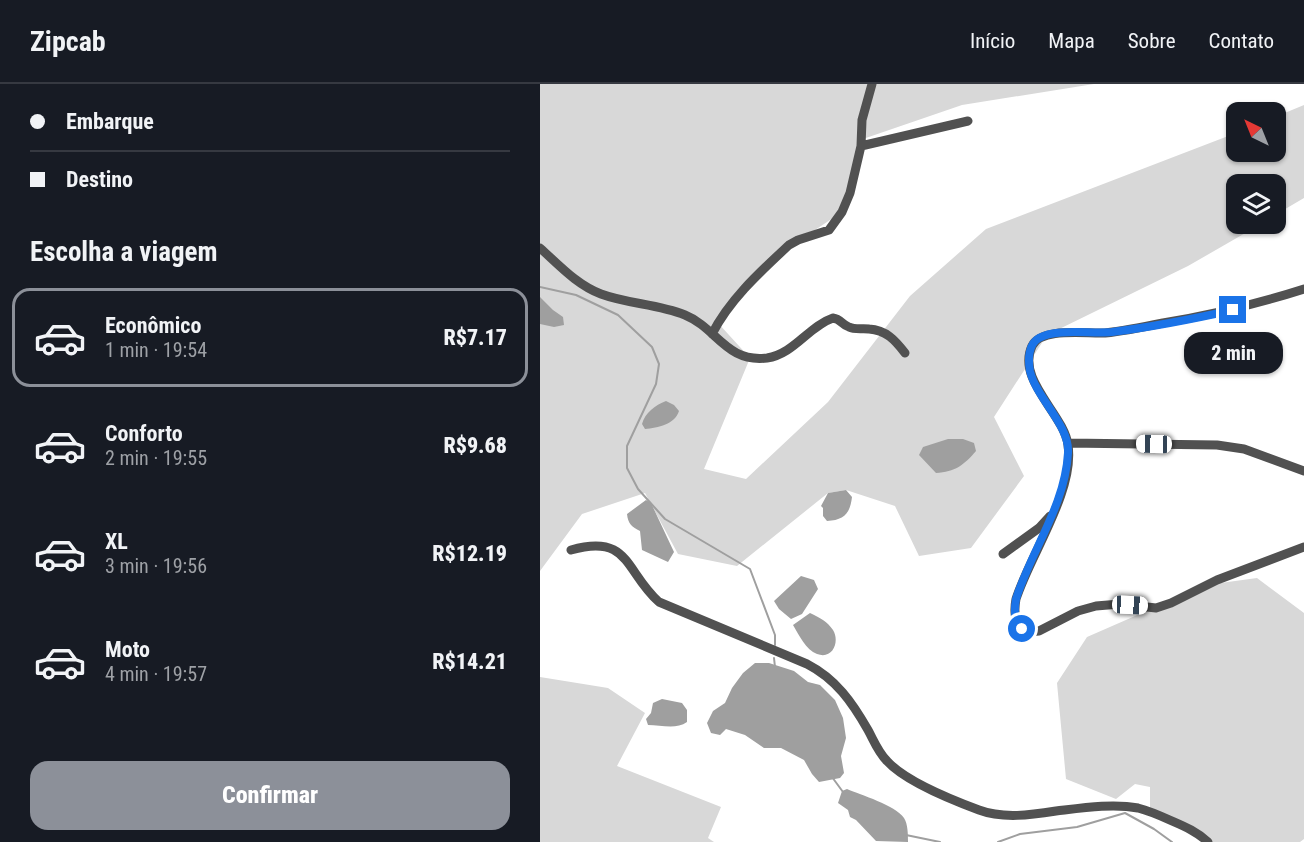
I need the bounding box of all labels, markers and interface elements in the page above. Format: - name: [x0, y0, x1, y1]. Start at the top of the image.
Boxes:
- text: Zipcab: [30, 25, 106, 58]
- text: Início: [970, 29, 1015, 53]
- text: Mapa: [1048, 29, 1095, 53]
- text: Sobre: [1128, 29, 1176, 53]
- text: Contato: [1209, 29, 1274, 53]
- north arrow: [1226, 102, 1286, 162]
- map controls: [1226, 102, 1286, 234]
- text: Embarque: [66, 109, 154, 134]
- text: Destino: [66, 167, 133, 192]
- button: layers: [1226, 174, 1286, 234]
- text: Escolha a viagem: [30, 236, 218, 268]
- route end: [1219, 296, 1246, 323]
- icon: car: [33, 311, 87, 365]
- text: Econômico: [105, 313, 201, 338]
- text: R$7.17: [443, 325, 507, 350]
- callout: 2 min: [1184, 331, 1282, 373]
- text: 1 min · 19:54: [105, 338, 207, 362]
- text: 2 min: [1211, 341, 1256, 365]
- icon: car: [33, 419, 87, 473]
- text: Conforto: [105, 421, 183, 446]
- text: R$9.68: [443, 433, 507, 458]
- car: [1136, 435, 1172, 453]
- text: 2 min · 19:55: [105, 446, 207, 470]
- icon: car: [33, 527, 87, 581]
- text: XL: [105, 529, 128, 554]
- text: R$12.19: [432, 541, 507, 566]
- text: 3 min · 19:56: [105, 554, 207, 578]
- car: [1112, 595, 1148, 615]
- route start: [1008, 615, 1035, 642]
- icon: car: [33, 635, 87, 689]
- text: Moto: [105, 637, 150, 662]
- text: R$14.21: [432, 649, 507, 674]
- text: 4 min · 19:57: [105, 662, 207, 686]
- button: Confirmar: [30, 761, 510, 830]

